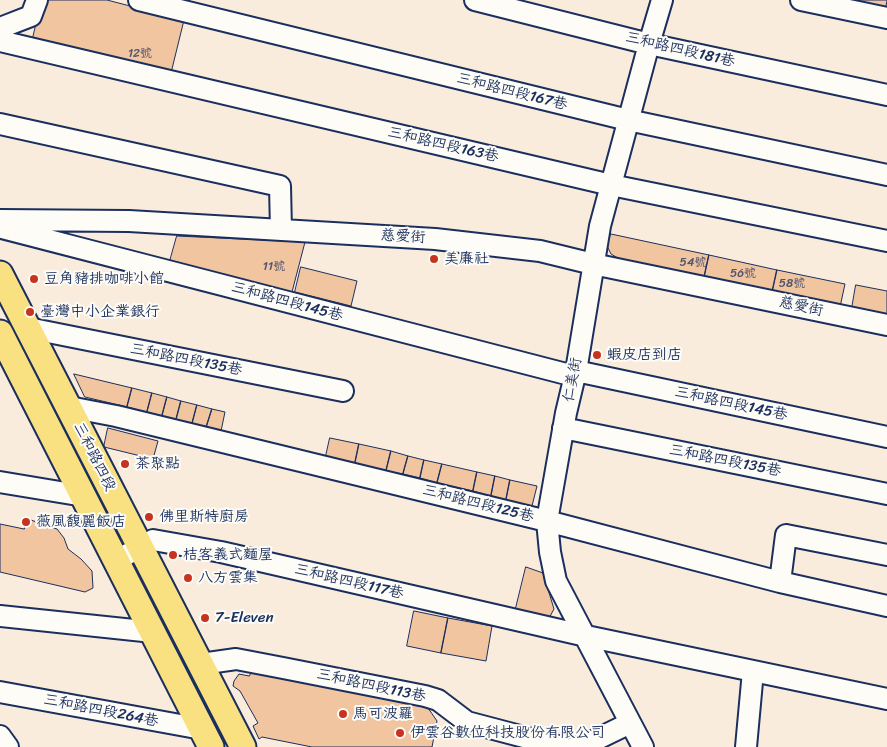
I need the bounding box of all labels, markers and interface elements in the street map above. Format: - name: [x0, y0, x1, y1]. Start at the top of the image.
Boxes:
- street label: 三和路四段181巷: [623, 29, 737, 71]
- house number: 12號: [128, 47, 152, 61]
- street label: 三和路四段167巷: [455, 70, 569, 114]
- street label: 三和路四段163巷: [386, 123, 500, 167]
- street label: 慈愛街: [380, 227, 426, 247]
- place label: 美廉社: [444, 250, 489, 268]
- marker: 美廉社: [428, 253, 440, 265]
- house number: 54號: [680, 256, 706, 270]
- house number: 11號: [263, 260, 285, 274]
- house number: 56號: [730, 267, 756, 281]
- place label: 豆角豬排咖啡小館: [44, 270, 164, 288]
- marker: 豆角豬排咖啡小館: [28, 273, 40, 285]
- house number: 58號: [779, 277, 805, 291]
- street label: 三和路四段145巷: [229, 278, 345, 326]
- street label: 慈愛街: [777, 294, 825, 320]
- place label: 臺灣中小企業銀行: [40, 303, 160, 321]
- marker: 臺灣中小企業銀行: [24, 306, 36, 318]
- street label: 三和路四段135巷: [128, 340, 244, 380]
- place label: 蝦皮店到店: [607, 346, 682, 364]
- marker: 蝦皮店到店: [591, 349, 603, 361]
- street label: 仁美街: [560, 356, 586, 404]
- street label: 三和路四段145巷: [673, 383, 789, 425]
- street label: 三和路四段: [69, 420, 119, 494]
- street label: 三和路四段135巷: [667, 441, 783, 481]
- place label: 茶聚點: [135, 455, 180, 473]
- marker: 茶聚點: [119, 458, 131, 470]
- street label: 三和路四段125巷: [420, 481, 536, 527]
- place label: 佛里斯特廚房: [159, 508, 249, 526]
- marker: 佛里斯特廚房: [143, 511, 155, 523]
- place label: 薇風馥麗飯店: [36, 513, 126, 531]
- marker: 薇風馥麗飯店: [20, 516, 32, 528]
- place label: 桔客義式麵屋: [183, 546, 273, 564]
- marker: 桔客義式麵屋: [167, 549, 179, 561]
- street label: 三和路四段117巷: [293, 561, 405, 603]
- place label: 八方雲集: [198, 569, 258, 587]
- marker: 八方雲集: [182, 572, 194, 584]
- place label: 7-Eleven: [215, 609, 274, 627]
- marker: 7-Eleven: [199, 612, 211, 624]
- street label: 三和路四段113巷: [315, 666, 427, 706]
- street label: 三和路四段264巷: [42, 691, 160, 731]
- place label: 馬可波羅: [353, 705, 413, 723]
- marker: 馬可波羅: [337, 708, 349, 720]
- place label: 伊雲谷數位科技股份有限公司: [410, 724, 605, 742]
- marker: 伊雲谷數位科技股份有限公司: [394, 727, 406, 739]

